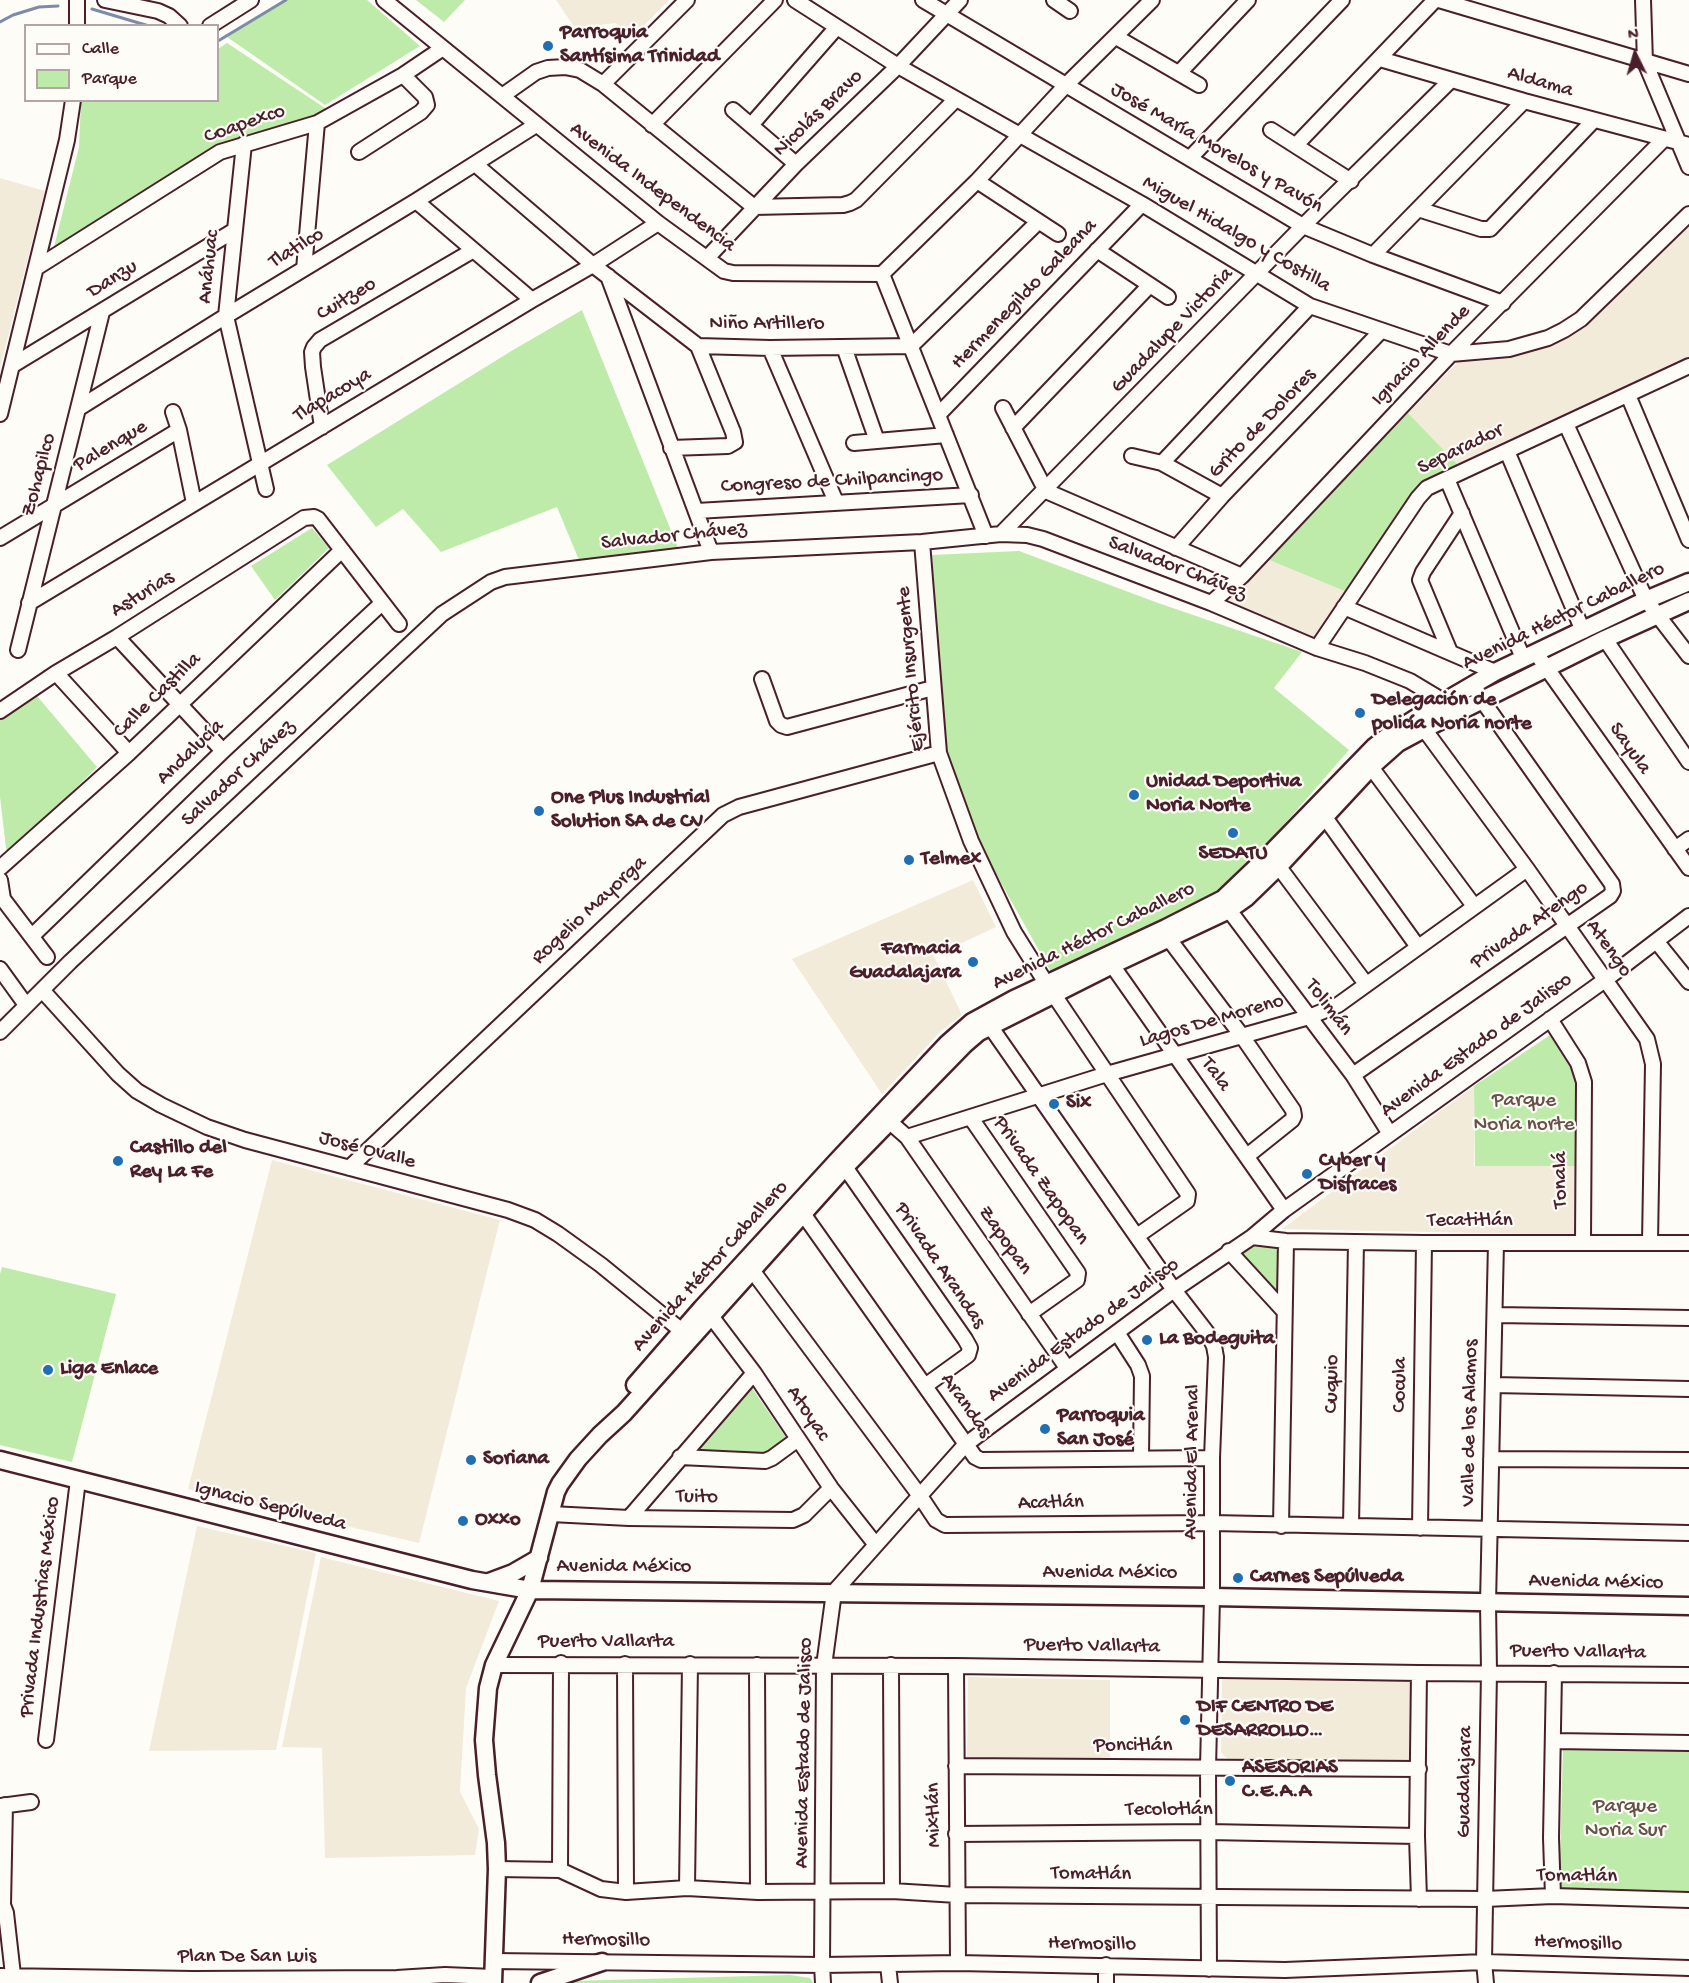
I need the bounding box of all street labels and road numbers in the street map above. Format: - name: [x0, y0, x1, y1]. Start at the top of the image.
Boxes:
- street label: Aldama: [1504, 62, 1576, 104]
- street label: Nicolás Bravo: [769, 65, 869, 163]
- street label: José María Morelos y Pavón: [1105, 78, 1327, 220]
- street label: Coapexco: [201, 99, 289, 151]
- street label: Avenida Independencia: [564, 117, 740, 259]
- street label: Miguel Hidalgo y Costilla: [1137, 171, 1335, 299]
- street label: Hermenegildo Galeana: [947, 214, 1103, 376]
- street label: Tlatilco: [265, 223, 329, 275]
- street label: Anáhuac: [194, 229, 226, 305]
- street label: Danzu: [83, 255, 143, 305]
- street label: Guadalupe Victoria: [1106, 263, 1240, 399]
- street label: Cuitzeo: [312, 272, 382, 328]
- street label: Ignacio Allende: [1367, 300, 1477, 412]
- street label: Niño Artillero: [709, 312, 825, 338]
- street label: Tlapacoya: [289, 363, 377, 429]
- street label: Grito de Dolores: [1204, 363, 1322, 485]
- street label: Palenque: [69, 415, 153, 479]
- street label: Separador: [1414, 418, 1508, 482]
- street label: Zohapilco: [17, 431, 63, 519]
- street label: Congreso de Chilpancingo: [720, 464, 944, 500]
- street label: Salvador Chávez: [600, 517, 748, 557]
- street label: Salvador Chávez: [1104, 531, 1250, 607]
- street label: Avenida Héctor Caballero: [1459, 557, 1669, 677]
- street label: Asturias: [107, 566, 179, 624]
- street label: Ejército Insurgente: [892, 585, 932, 753]
- street label: Calle Castilla: [109, 648, 207, 744]
- street label: Andalucía: [152, 715, 230, 791]
- street label: Salvador Chávez: [177, 715, 301, 833]
- street label: Sayula: [1602, 718, 1656, 780]
- street label: Rogelio Mayorga: [527, 851, 653, 971]
- street label: Privada Atengo: [1466, 876, 1594, 976]
- street label: Avenida Héctor Caballero: [989, 877, 1199, 997]
- street label: Atengo: [1579, 915, 1637, 983]
- street label: Avenida Estado de Jalisco: [1376, 968, 1578, 1124]
- street label: Tolimán: [1298, 975, 1358, 1041]
- street label: Lagos De Moreno: [1137, 989, 1287, 1055]
- street label: Tala: [1194, 1053, 1236, 1097]
- street label: Privada Zapopan: [986, 1112, 1094, 1250]
- street label: José Ovalle: [316, 1126, 418, 1176]
- street label: Tonalá: [1549, 1152, 1575, 1208]
- street label: Avenida Héctor Caballero: [627, 1176, 795, 1358]
- street label: Privada Arandas: [888, 1198, 990, 1334]
- street label: Zapopan: [971, 1202, 1037, 1280]
- street label: Tecatitlán: [1427, 1209, 1513, 1235]
- street label: Avenida Estado de Jalisco: [983, 1253, 1185, 1409]
- street label: Valle de los Alamos: [1457, 1339, 1485, 1507]
- street label: Cuquio: [1320, 1354, 1346, 1414]
- street label: Cocula: [1388, 1357, 1414, 1413]
- street label: Arandas: [934, 1369, 996, 1443]
- street label: Atoyac: [780, 1382, 834, 1446]
- street label: Avenida El Arenal: [1179, 1384, 1207, 1540]
- street label: Ignacio Sepúlveda: [191, 1476, 349, 1538]
- street label: Tuito: [676, 1485, 718, 1511]
- street label: Acatlán: [1018, 1491, 1084, 1517]
- street label: Privada Industrias México: [15, 1495, 67, 1719]
- street label: Avenida México: [557, 1555, 691, 1581]
- street label: Avenida México: [1043, 1561, 1177, 1587]
- street label: Avenida México: [1528, 1569, 1664, 1597]
- street label: Puerto Vallarta: [538, 1630, 674, 1656]
- street label: Puerto Vallarta: [1024, 1633, 1160, 1661]
- street label: Avenida Estado de Jalisco: [790, 1637, 820, 1869]
- street label: Puerto Vallarta: [1510, 1639, 1646, 1667]
- street label: Guadalajara: [1452, 1726, 1480, 1838]
- street label: Poncitlán: [1094, 1734, 1172, 1760]
- street label: Mixtlán: [922, 1782, 948, 1848]
- street label: Tecolotlán: [1125, 1798, 1213, 1824]
- street label: Tomatlán: [1051, 1862, 1131, 1888]
- street label: Tomatlán: [1537, 1864, 1617, 1890]
- street label: Hermosillo: [562, 1928, 650, 1954]
- street label: Hermosillo: [1533, 1930, 1623, 1958]
- street label: Hermosillo: [1048, 1932, 1136, 1958]
- street label: Plan De San Luis: [178, 1945, 316, 1971]

